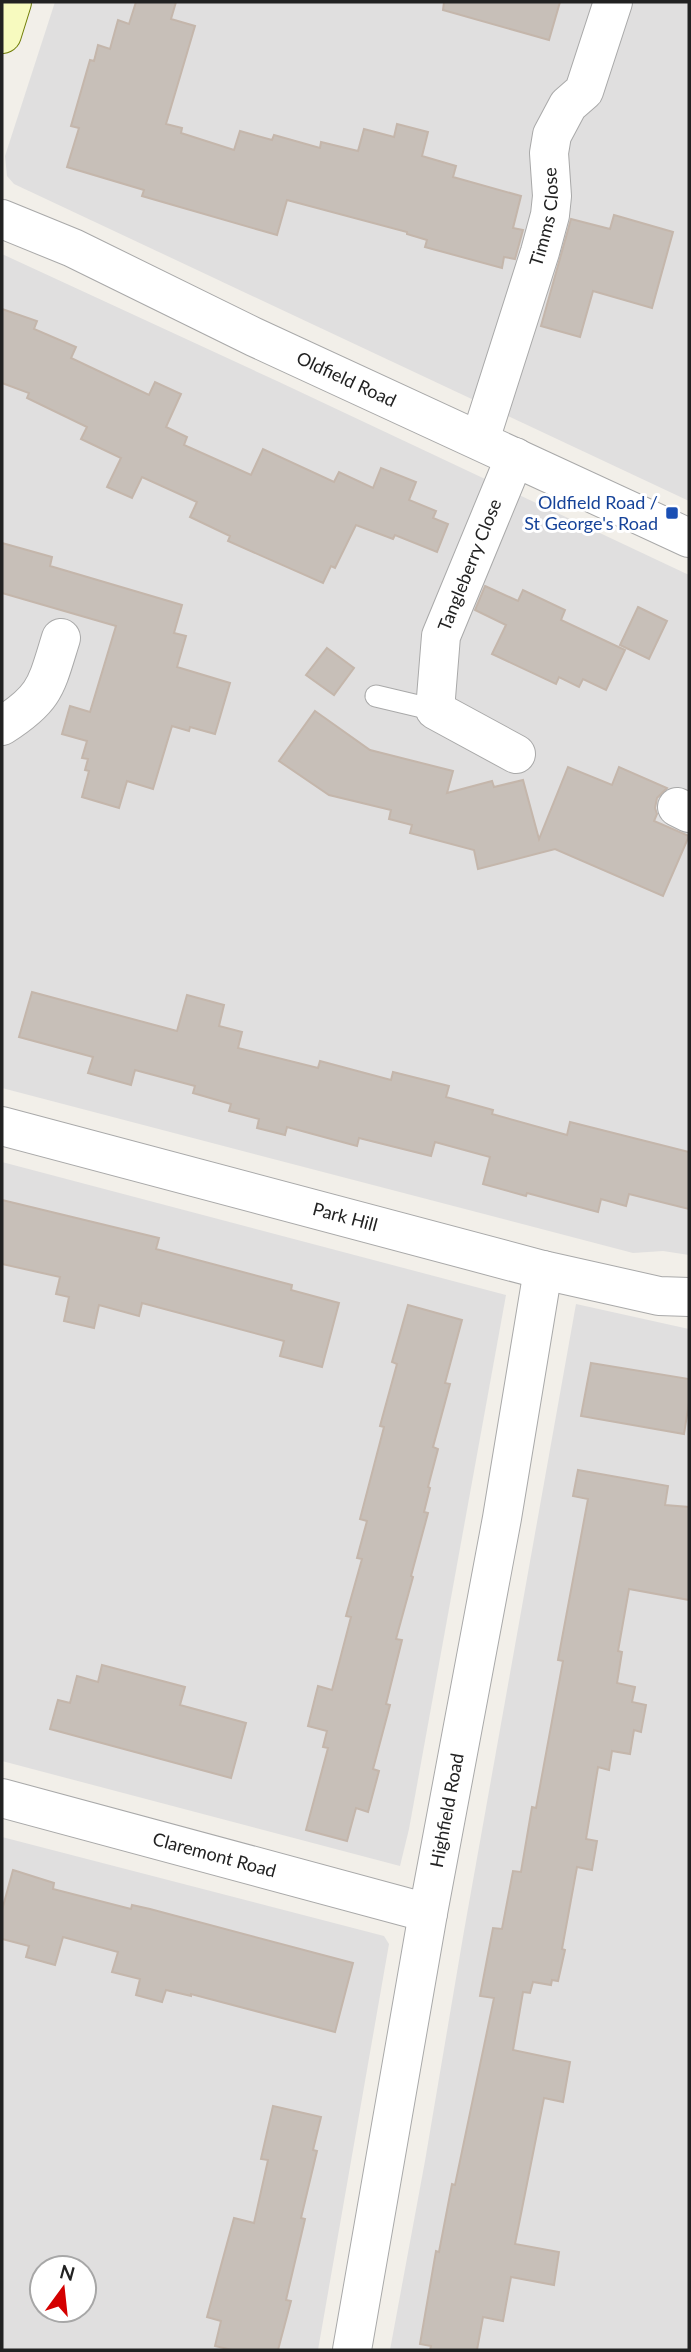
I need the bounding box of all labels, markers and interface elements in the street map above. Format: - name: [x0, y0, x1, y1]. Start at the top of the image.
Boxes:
- street label: Timms Close: [524, 167, 562, 269]
- street label: Oldfield Road: [293, 346, 400, 411]
- place label: Oldfield Road / St George's Road: [524, 491, 658, 534]
- street label: Tangleberry Close: [433, 495, 506, 634]
- marker: Oldfield Road / St George's Road: [664, 505, 680, 521]
- street label: Park Hill: [310, 1197, 380, 1235]
- street label: Highfield Road: [425, 1751, 468, 1869]
- street label: Claremont Road: [151, 1827, 279, 1882]
- north arrow: [28, 2254, 98, 2324]
- text: N: [57, 2259, 78, 2285]

